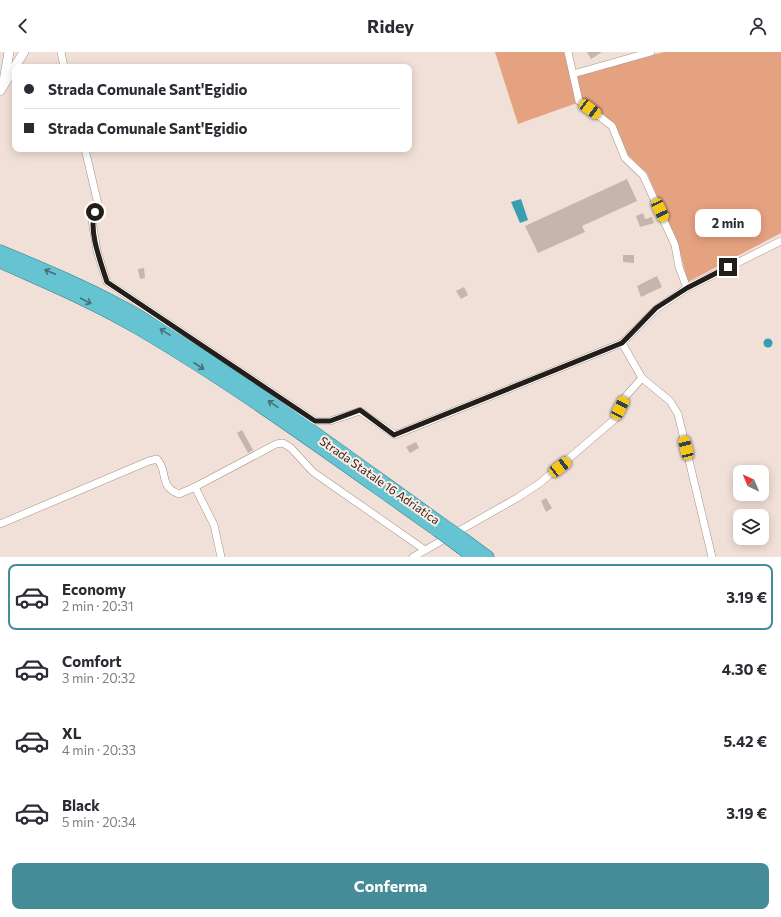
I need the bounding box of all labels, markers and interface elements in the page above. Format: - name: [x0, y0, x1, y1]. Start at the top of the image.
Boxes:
- icon: back: [12, 15, 34, 37]
- text: Ridey: [367, 15, 414, 37]
- icon: person: [747, 15, 769, 37]
- text: Strada Comunale Sant'Egidio: [48, 80, 248, 98]
- car: [577, 97, 603, 121]
- text: Strada Comunale Sant'Egidio: [48, 119, 248, 137]
- car: [649, 197, 671, 223]
- route start: [86, 203, 104, 221]
- callout: 2 min: [695, 209, 761, 237]
- text: 2 min: [712, 215, 744, 231]
- route end: [719, 258, 737, 276]
- one-way arrow: [45, 268, 57, 275]
- one-way arrow: [80, 298, 92, 306]
- one-way arrow: [160, 328, 171, 336]
- one-way arrow: [193, 362, 205, 370]
- car: [609, 395, 631, 421]
- one-way arrow: [268, 400, 279, 408]
- street label: Strada Statale 16 Adriatica: [317, 433, 443, 527]
- car: [677, 435, 695, 461]
- car: [547, 455, 573, 479]
- north arrow: [733, 465, 769, 501]
- map controls: [733, 465, 769, 545]
- button: layers: [733, 509, 769, 545]
- icon: car: [14, 579, 50, 615]
- text: Economy: [62, 580, 126, 598]
- text: 3.19 €: [726, 588, 767, 606]
- text: 2 min · 20:31: [62, 598, 134, 614]
- icon: car: [14, 651, 50, 687]
- text: Comfort: [62, 652, 122, 670]
- text: 4.30 €: [722, 660, 767, 678]
- text: 3 min · 20:32: [62, 670, 135, 686]
- icon: car: [14, 723, 50, 759]
- text: XL: [62, 724, 81, 742]
- text: 5.42 €: [724, 732, 767, 750]
- text: 4 min · 20:33: [62, 742, 136, 758]
- icon: car: [14, 795, 50, 831]
- text: Black: [62, 796, 100, 814]
- text: 3.19 €: [726, 804, 767, 822]
- text: 5 min · 20:34: [62, 814, 136, 830]
- button: Conferma: [12, 863, 769, 909]

